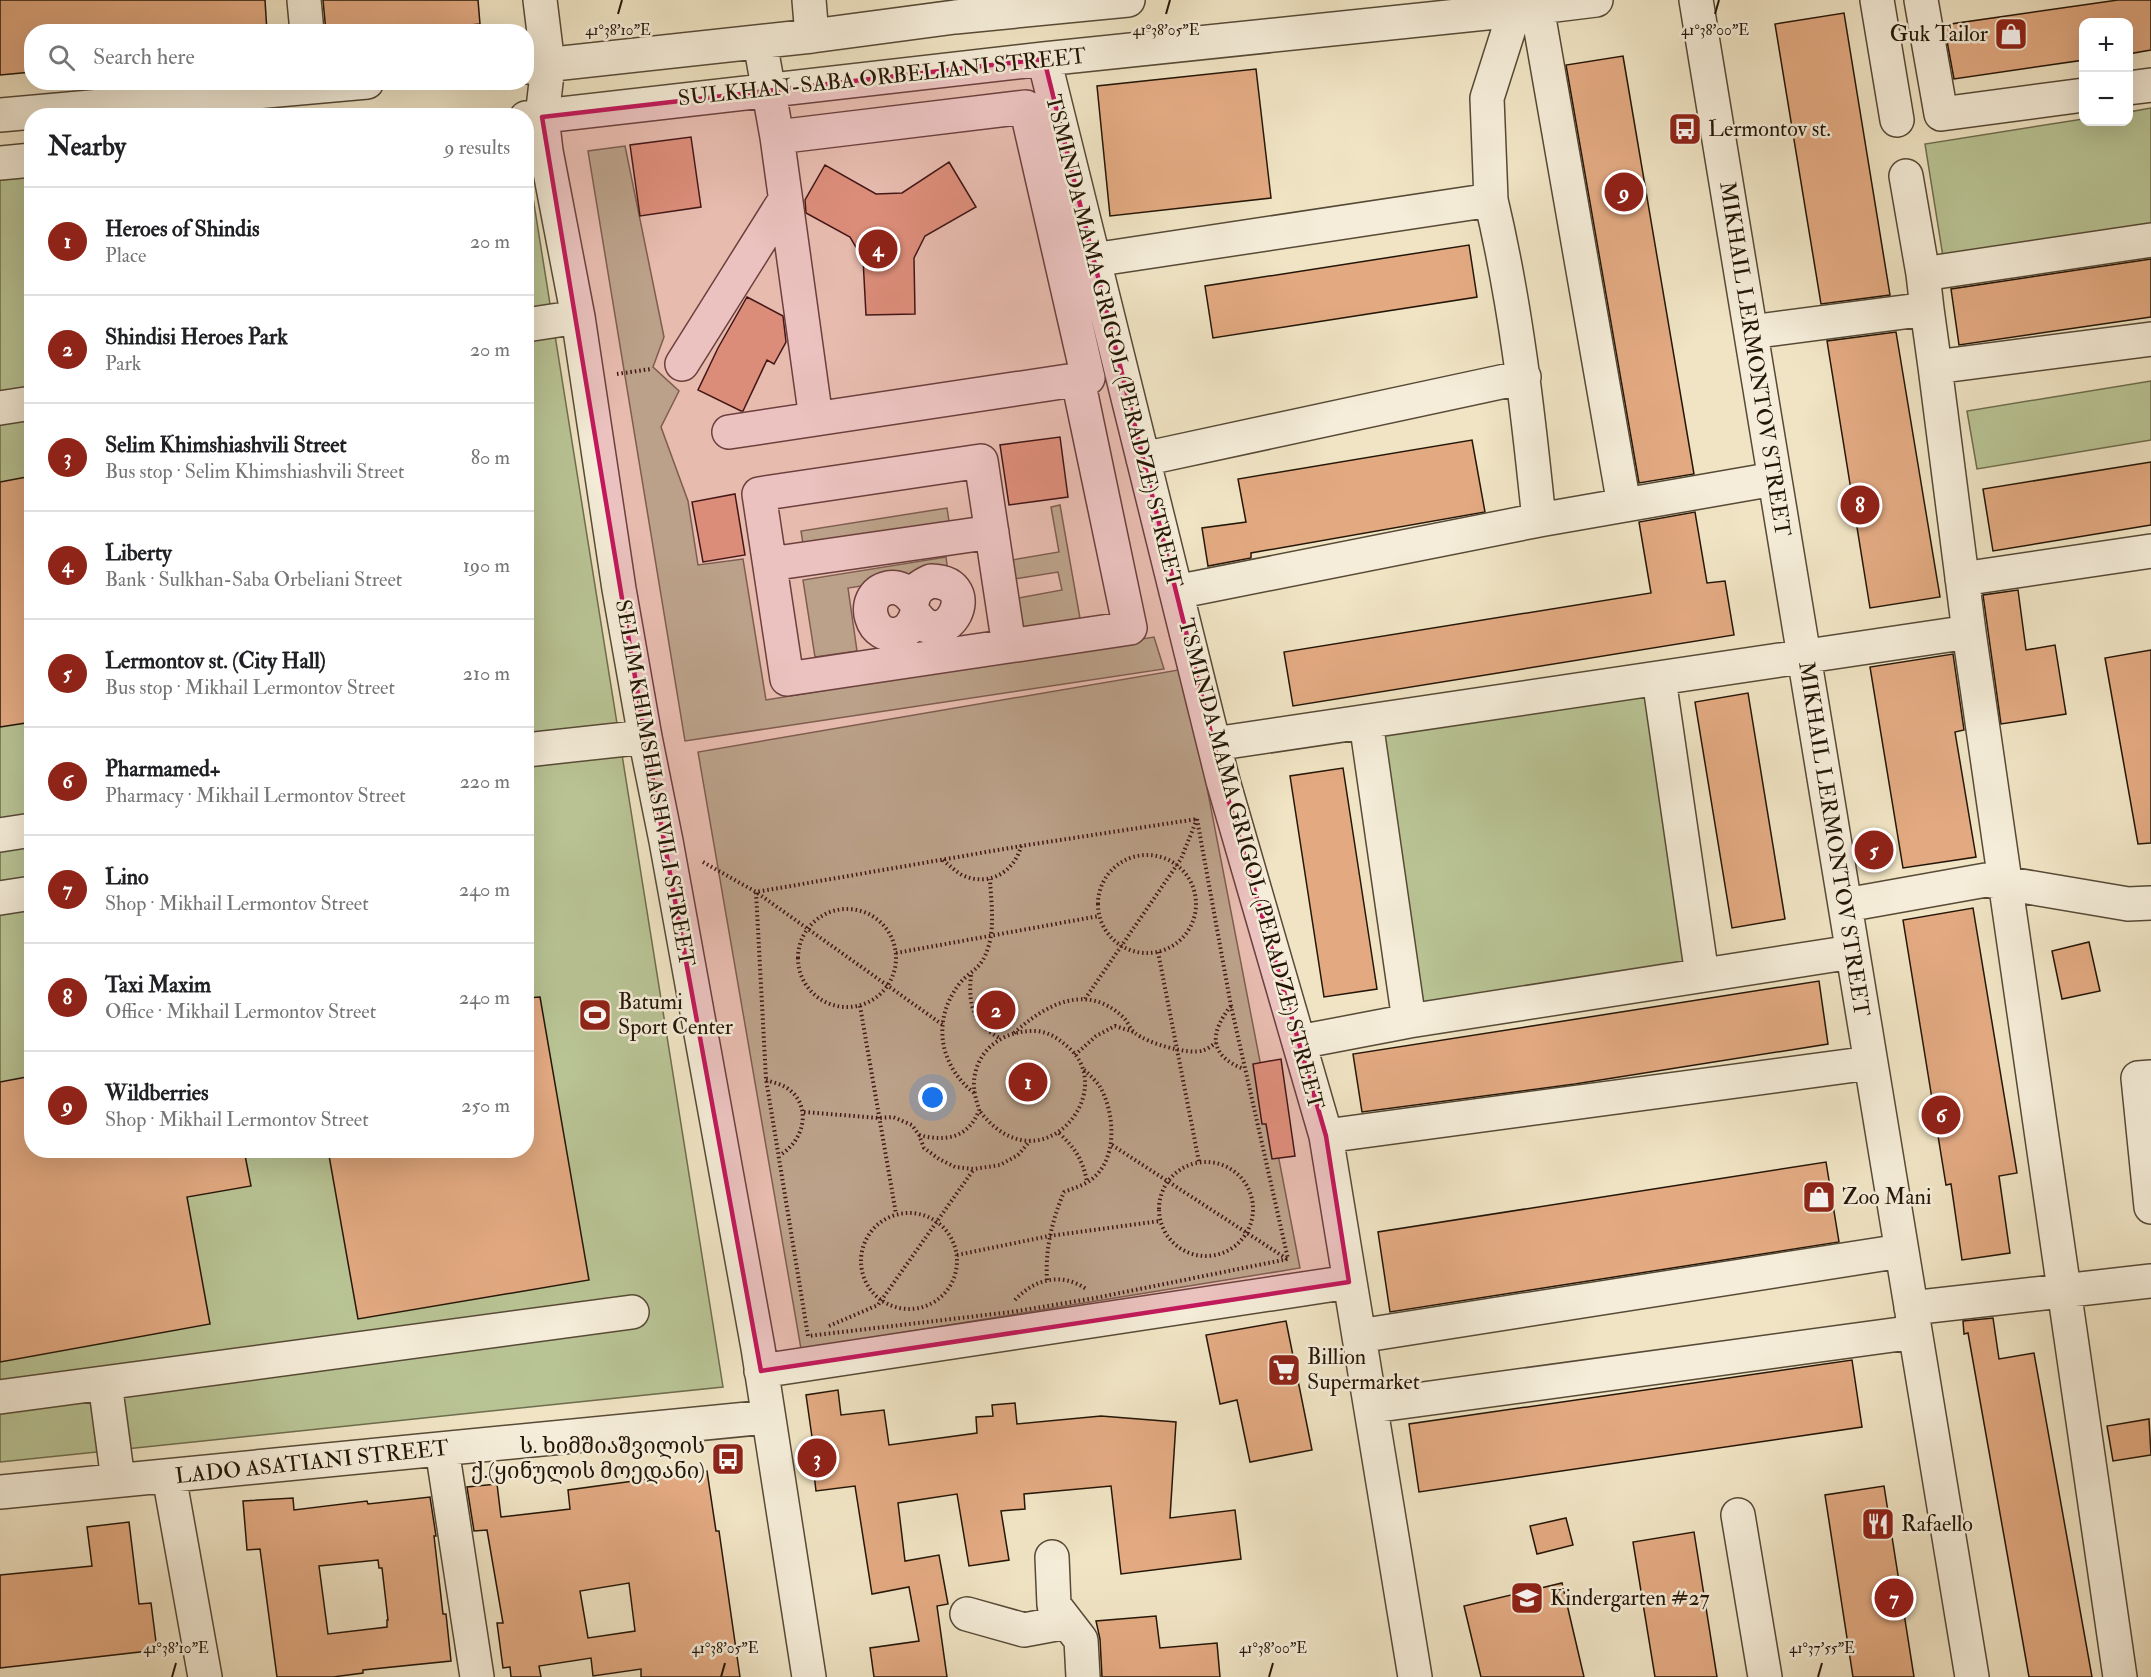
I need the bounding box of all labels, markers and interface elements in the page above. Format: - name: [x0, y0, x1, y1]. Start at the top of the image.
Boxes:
- shop icon: Guk Tailor: [1993, 16, 2029, 52]
- map controls: [2079, 18, 2133, 126]
- button: +: [2079, 18, 2133, 72]
- place label: Guk Tailor: [1890, 20, 1989, 48]
- text: 41°38'10"E: [585, 21, 651, 40]
- text: 41°38'05"E: [1132, 21, 1200, 40]
- text: 41°38'00"E: [1681, 21, 1749, 40]
- search box: [24, 24, 534, 90]
- icon: search: [45, 41, 78, 74]
- street label: SULKHAN-SABA ORBELIANI STREET: [677, 42, 1088, 112]
- text: Search here: [93, 43, 195, 71]
- button: −: [2079, 72, 2133, 126]
- street label: TSMINDA MAMA GRIGOL (PERADZE) STREET: [1039, 92, 1189, 591]
- bus stop icon: Lermontov st.: [1667, 111, 1703, 147]
- place label: Lermontov st.: [1708, 115, 1831, 143]
- text: Nearby: [48, 131, 126, 163]
- text: 9 results: [444, 135, 510, 160]
- pin: 9: [1604, 170, 1644, 214]
- street label: MIKHAIL LERMONTOV STREET: [1713, 180, 1797, 539]
- text: Heroes of Shindis: [105, 215, 260, 243]
- pin: 4: [858, 226, 898, 272]
- text: 1: [64, 229, 71, 254]
- text: 20 m: [470, 229, 510, 254]
- text: Place: [105, 243, 146, 268]
- text: Shindisi Heroes Park: [105, 323, 288, 351]
- text: 2: [62, 337, 73, 362]
- text: 20 m: [470, 337, 510, 362]
- text: Park: [105, 351, 141, 376]
- text: Selim Khimshiashvili Street: [105, 431, 347, 459]
- text: 3: [64, 445, 71, 470]
- text: 80 m: [471, 445, 510, 470]
- text: Bus stop · Selim Khimshiashvili Street: [105, 459, 404, 484]
- pin: 8: [1840, 482, 1880, 528]
- text: Liberty: [105, 539, 172, 567]
- text: 4: [62, 553, 73, 578]
- text: 190 m: [463, 553, 510, 578]
- text: Bank · Sulkhan-Saba Orbeliani Street: [105, 567, 402, 592]
- street label: SELIM KHIMSHIASHVILI STREET: [609, 597, 701, 969]
- street label: TSMINDA MAMA GRIGOL (PERADZE) STREET: [1172, 615, 1330, 1113]
- text: Lermontov st. (City Hall): [105, 647, 326, 675]
- street label: MIKHAIL LERMONTOV STREET: [1792, 660, 1876, 1019]
- text: 5: [63, 661, 72, 686]
- text: 210 m: [463, 661, 510, 686]
- text: Bus stop · Mikhail Lermontov Street: [105, 675, 395, 700]
- text: Pharmamed+: [105, 755, 221, 783]
- text: 6: [62, 769, 73, 794]
- text: 220 m: [460, 769, 510, 794]
- text: Pharmacy · Mikhail Lermontov Street: [105, 783, 406, 808]
- pin: 5: [1854, 828, 1894, 872]
- text: Lino: [105, 863, 149, 891]
- text: 7: [63, 877, 72, 902]
- text: 240 m: [459, 877, 510, 902]
- text: Shop · Mikhail Lermontov Street: [105, 891, 369, 916]
- text: Taxi Maxim: [105, 971, 211, 999]
- text: 8: [63, 985, 72, 1010]
- text: 240 m: [459, 985, 510, 1010]
- place label: Batumi Sport Center: [618, 988, 734, 1042]
- pin: 2: [976, 988, 1016, 1032]
- sports icon: Batumi Sport Center: [577, 997, 613, 1033]
- text: Office · Mikhail Lermontov Street: [105, 999, 376, 1024]
- pin: 1: [1008, 1060, 1048, 1104]
- text: Wildberries: [105, 1079, 209, 1107]
- your location: [918, 1083, 947, 1112]
- pin: 6: [1922, 1092, 1960, 1138]
- text: 9: [62, 1093, 73, 1118]
- text: 250 m: [461, 1093, 510, 1118]
- text: Shop · Mikhail Lermontov Street: [105, 1107, 369, 1132]
- shop icon: Zoo Mani: [1801, 1179, 1837, 1215]
- place label: Zoo Mani: [1842, 1183, 1932, 1211]
- place label: Billion Supermarket: [1307, 1343, 1420, 1397]
- supermarket icon: Billion Supermarket: [1266, 1352, 1302, 1388]
- place label: ს. ხიმშიაშვილის ქ.(ყინულის მოედანი): [471, 1432, 705, 1485]
- street label: LADO ASATIANI STREET: [174, 1434, 451, 1490]
- pin: 3: [798, 1436, 836, 1480]
- bus stop icon: ს. ხიმშიაშვილის ქ.(ყინულის მოედანი): [710, 1441, 746, 1477]
- restaurant icon: Rafaello: [1860, 1506, 1896, 1542]
- place label: Rafaello: [1901, 1510, 1973, 1538]
- pin: 7: [1874, 1576, 1914, 1620]
- school or university icon: Kindergarten #27: [1509, 1580, 1545, 1616]
- place label: Kindergarten #27: [1550, 1584, 1710, 1612]
- text: 41°38'10"E: [143, 1639, 209, 1658]
- text: 41°38'05"E: [691, 1639, 759, 1658]
- text: 41°38'00"E: [1239, 1639, 1307, 1658]
- text: 41°37'55"E: [1789, 1639, 1855, 1658]

